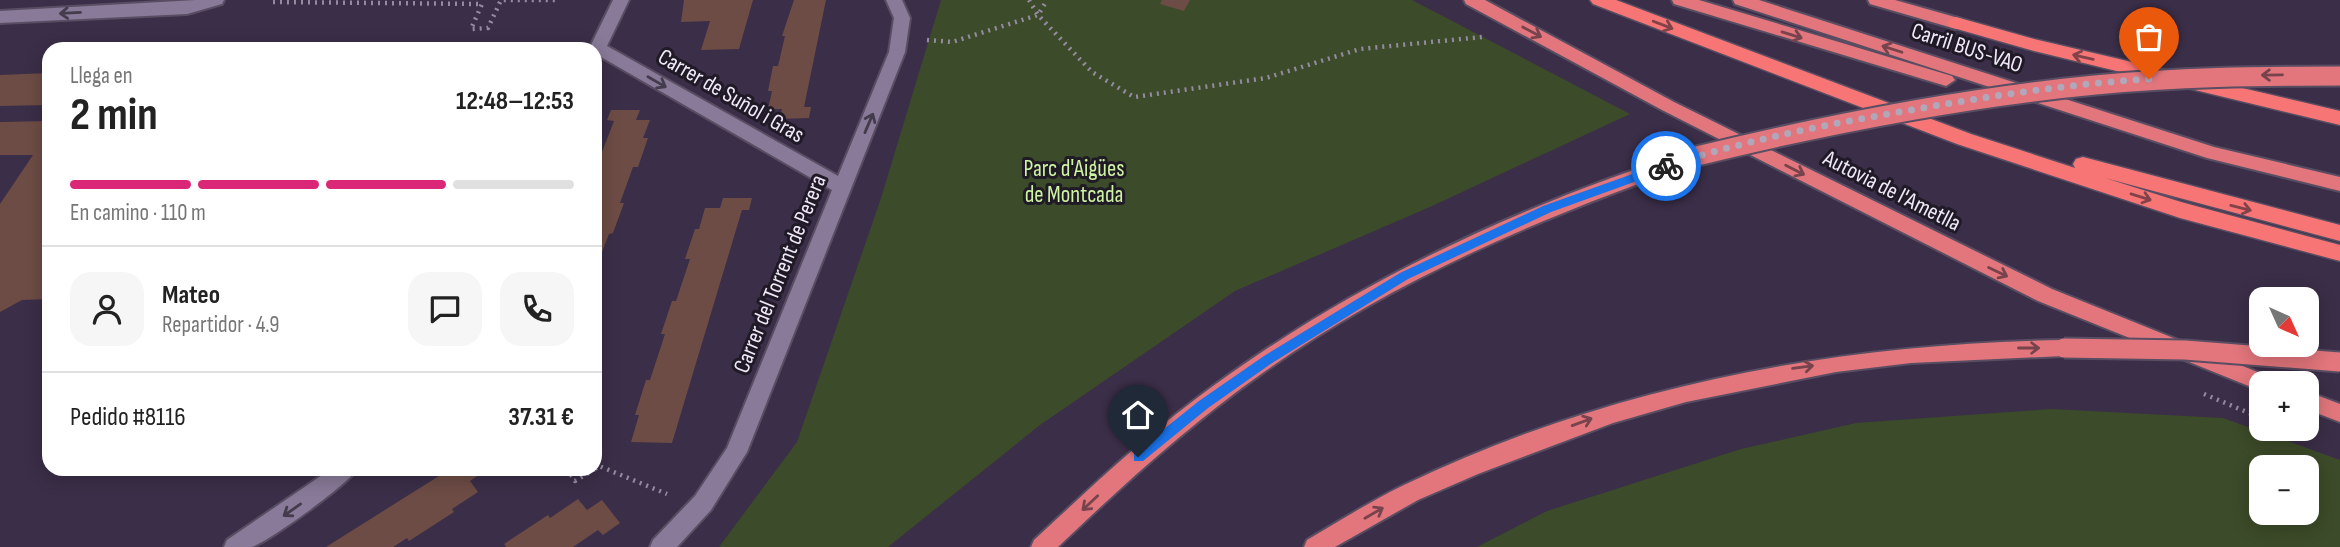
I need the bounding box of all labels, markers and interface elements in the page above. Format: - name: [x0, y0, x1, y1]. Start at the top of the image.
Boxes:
- one-way arrow: [58, 7, 81, 20]
- pin: [2119, 7, 2179, 79]
- street label: Carril BUS-VAO: [1908, 17, 2026, 79]
- icon: bag: [2130, 18, 2168, 56]
- one-way arrow: [1652, 19, 1673, 32]
- one-way arrow: [1521, 26, 1542, 40]
- one-way arrow: [1781, 30, 1803, 43]
- one-way arrow: [1881, 42, 1903, 55]
- street label: Carrer de Suñol i Gras: [653, 43, 809, 149]
- one-way arrow: [2072, 50, 2095, 63]
- text: Llega en: [70, 62, 133, 90]
- one-way arrow: [2261, 68, 2284, 82]
- one-way arrow: [646, 75, 666, 89]
- text: 12:48–12:53: [456, 86, 574, 117]
- text: 2 min: [70, 88, 158, 143]
- one-way arrow: [863, 113, 876, 135]
- courier: [1631, 131, 1701, 201]
- street label: Autovia de l'Ametlla: [1818, 144, 1965, 238]
- icon: bike: [1647, 147, 1685, 185]
- park label: Parc d'Aigües de Montcada: [1024, 155, 1124, 209]
- one-way arrow: [1784, 164, 1805, 178]
- street label: Carrer del Torrent de Perera: [728, 171, 832, 377]
- one-way arrow: [2130, 192, 2152, 205]
- text: En camino · 110 m: [70, 199, 206, 227]
- one-way arrow: [2229, 202, 2252, 215]
- one-way arrow: [1987, 265, 2008, 279]
- button: person: [70, 272, 144, 346]
- button: chat: [408, 272, 482, 346]
- button: phone: [500, 272, 574, 346]
- text: Mateo: [162, 280, 220, 311]
- north arrow: [2249, 287, 2319, 357]
- map controls: [2249, 287, 2319, 525]
- text: Repartidor · 4.9: [162, 311, 279, 339]
- one-way arrow: [2018, 341, 2041, 355]
- one-way arrow: [1791, 360, 1814, 373]
- button: +: [2249, 371, 2319, 441]
- pin: [1108, 385, 1168, 457]
- icon: home: [1119, 396, 1157, 434]
- text: Pedido #8116: [70, 402, 186, 433]
- text: 37.31 €: [508, 402, 574, 433]
- one-way arrow: [1571, 415, 1593, 428]
- button: −: [2249, 455, 2319, 525]
- one-way arrow: [1082, 494, 1099, 511]
- one-way arrow: [283, 503, 302, 517]
- one-way arrow: [1363, 506, 1384, 519]

